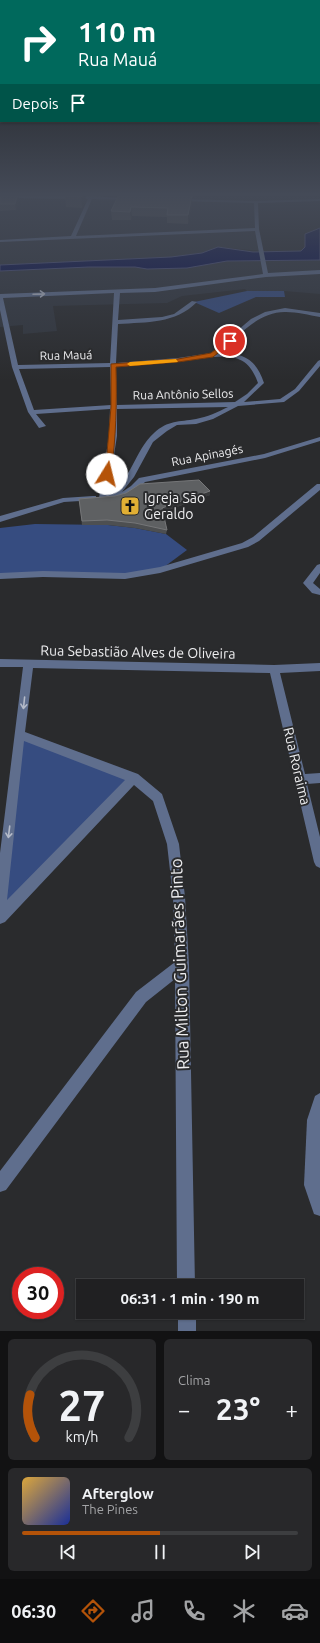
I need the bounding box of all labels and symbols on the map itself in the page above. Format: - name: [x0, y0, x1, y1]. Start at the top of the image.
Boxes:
- one-way arrow: [32, 291, 45, 298]
- pin: [213, 324, 247, 358]
- street label: Rua Mauá: [39, 348, 93, 362]
- street label: Rua Antônio Sellos: [133, 387, 233, 401]
- street label: Rua Apinagés: [170, 442, 244, 468]
- position arrow: [86, 453, 128, 495]
- place label: Igreja São Geraldo: [144, 490, 205, 522]
- church icon: Igreja São Geraldo: [119, 495, 141, 517]
- street label: Rua Sebastião Alves de Oliveira: [40, 642, 236, 662]
- one-way arrow: [20, 696, 28, 709]
- street label: Rua Roraima: [280, 726, 314, 806]
- one-way arrow: [5, 825, 13, 838]
- street label: Rua Milton Guimarães Pinto: [166, 858, 192, 1070]
- speed limit sign: 30: [12, 1267, 64, 1319]

